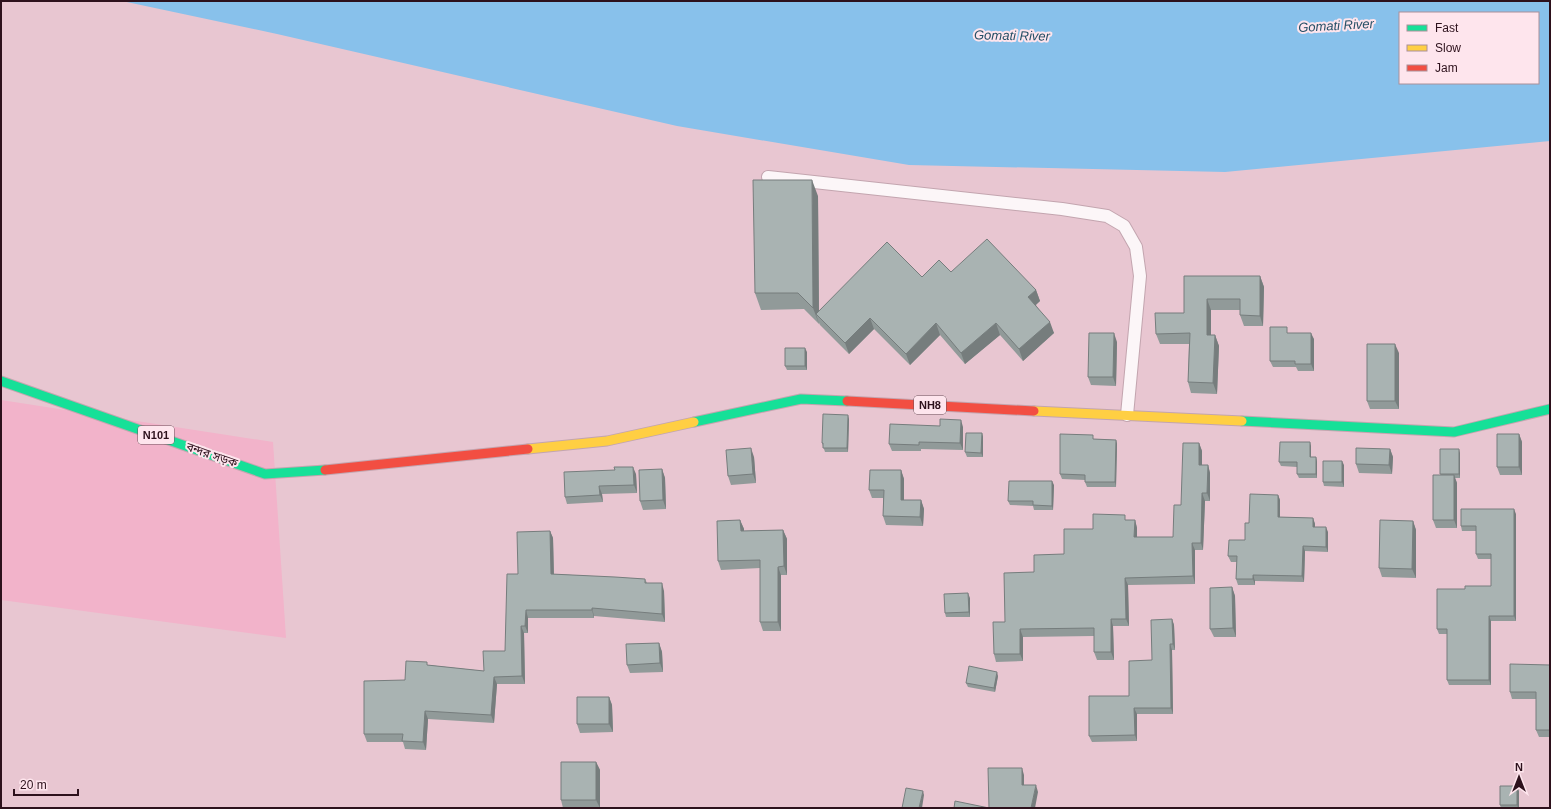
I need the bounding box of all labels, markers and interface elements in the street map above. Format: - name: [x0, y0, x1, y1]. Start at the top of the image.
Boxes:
- legend: [1399, 12, 1539, 84]
- water label: Gomati River: [1298, 16, 1375, 35]
- text: Fast: [1435, 21, 1459, 35]
- water label: Gomati River: [974, 27, 1051, 44]
- text: Slow: [1435, 41, 1461, 55]
- text: Jam: [1435, 61, 1458, 75]
- road number: NH8: [914, 396, 946, 414]
- road number: N101: [138, 426, 174, 444]
- street label: বন্দর সড়ক: [183, 439, 240, 470]
- north arrow: [1499, 757, 1539, 797]
- text: N: [1515, 761, 1523, 773]
- scale bar: [14, 771, 78, 797]
- text: 20 m: [20, 778, 47, 792]

